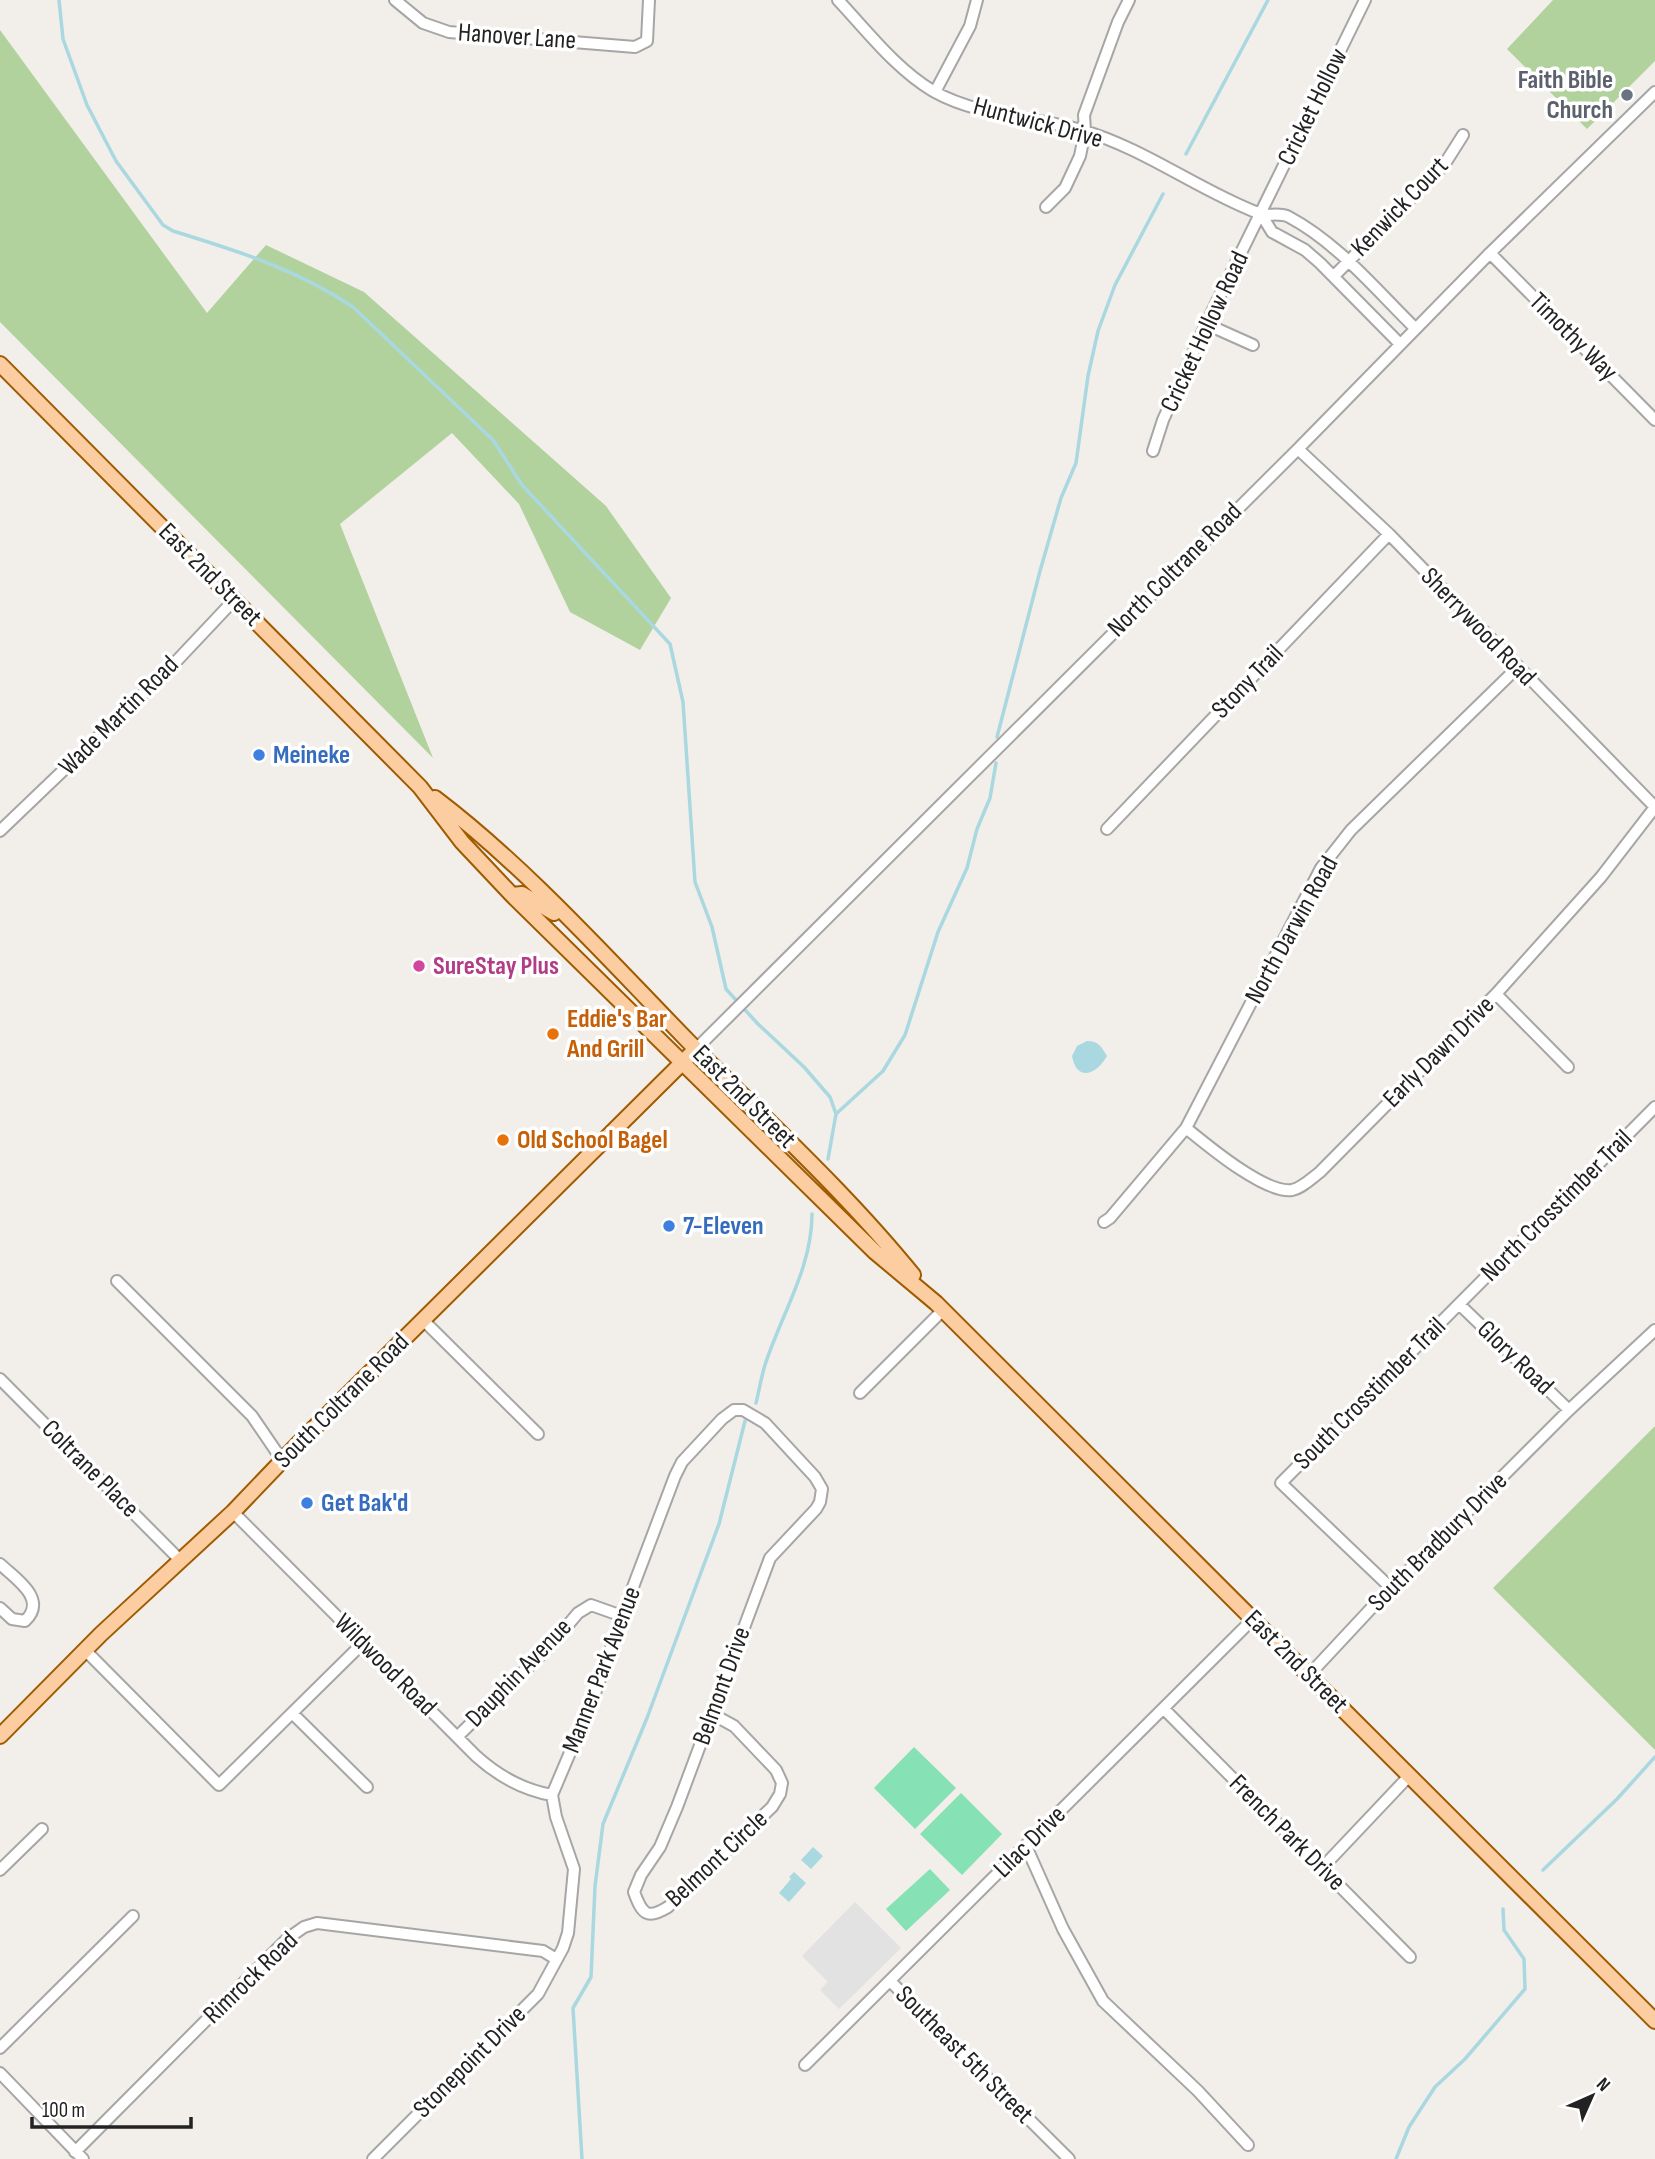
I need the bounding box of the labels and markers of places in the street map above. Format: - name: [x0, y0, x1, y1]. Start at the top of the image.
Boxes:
- place label: Faith Bible Church: [1518, 65, 1613, 126]
- marker: Faith Bible Church: [1619, 87, 1635, 103]
- place label: Meineke: [273, 740, 350, 771]
- marker: Meineke: [251, 747, 267, 763]
- place label: SureStay Plus: [433, 951, 559, 982]
- marker: SureStay Plus: [411, 958, 427, 974]
- place label: Eddie's Bar And Grill: [566, 1004, 667, 1065]
- marker: Eddie's Bar And Grill: [545, 1026, 561, 1042]
- place label: Old School Bagel: [517, 1125, 668, 1156]
- marker: Old School Bagel: [495, 1132, 511, 1148]
- place label: 7-Eleven: [683, 1211, 764, 1242]
- marker: 7-Eleven: [661, 1218, 677, 1234]
- place label: Get Bak'd: [321, 1488, 408, 1519]
- marker: Get Bak'd: [299, 1495, 315, 1511]

